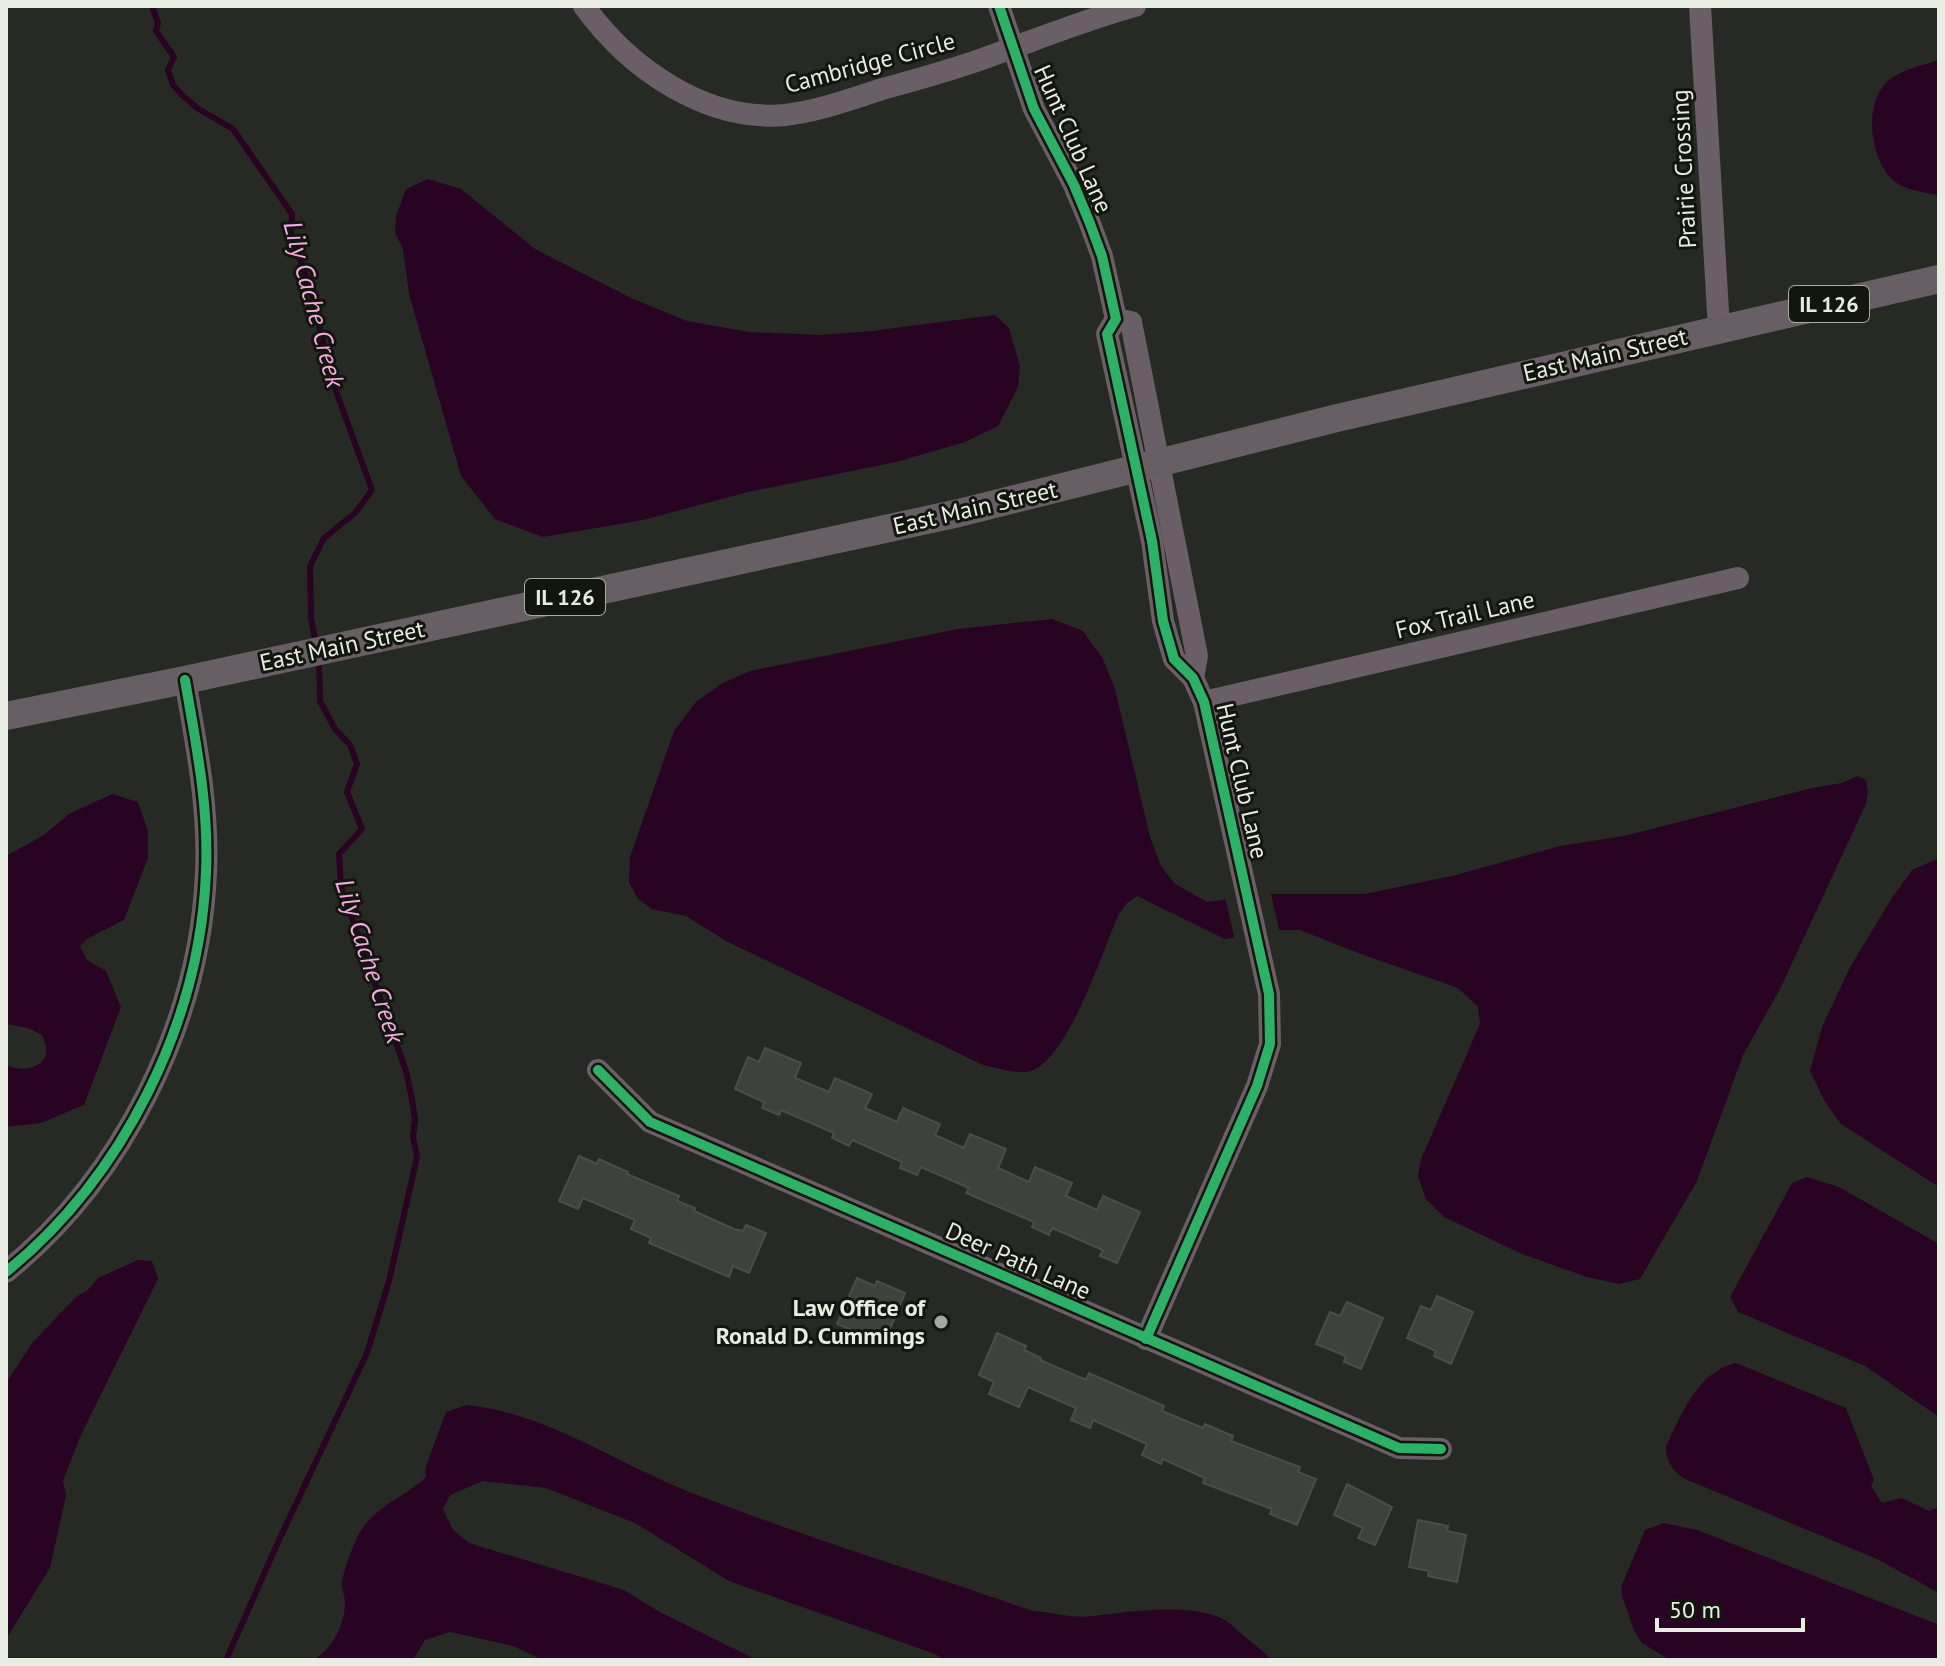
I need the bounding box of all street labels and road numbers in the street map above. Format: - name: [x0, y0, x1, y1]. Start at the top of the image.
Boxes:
- street label: Cambridge Circle: [781, 25, 958, 100]
- street label: Hunt Club Lane: [1027, 60, 1120, 218]
- street label: Prairie Crossing: [1664, 89, 1703, 249]
- road number: IL 126: [1789, 286, 1869, 322]
- street label: East Main Street: [1520, 321, 1690, 388]
- street label: East Main Street: [890, 474, 1060, 541]
- road number: IL 126: [525, 579, 605, 615]
- street label: Fox Trail Lane: [1392, 583, 1537, 646]
- street label: East Main Street: [257, 613, 427, 678]
- street label: Hunt Club Lane: [1210, 700, 1275, 862]
- street label: Deer Path Lane: [941, 1215, 1096, 1306]

